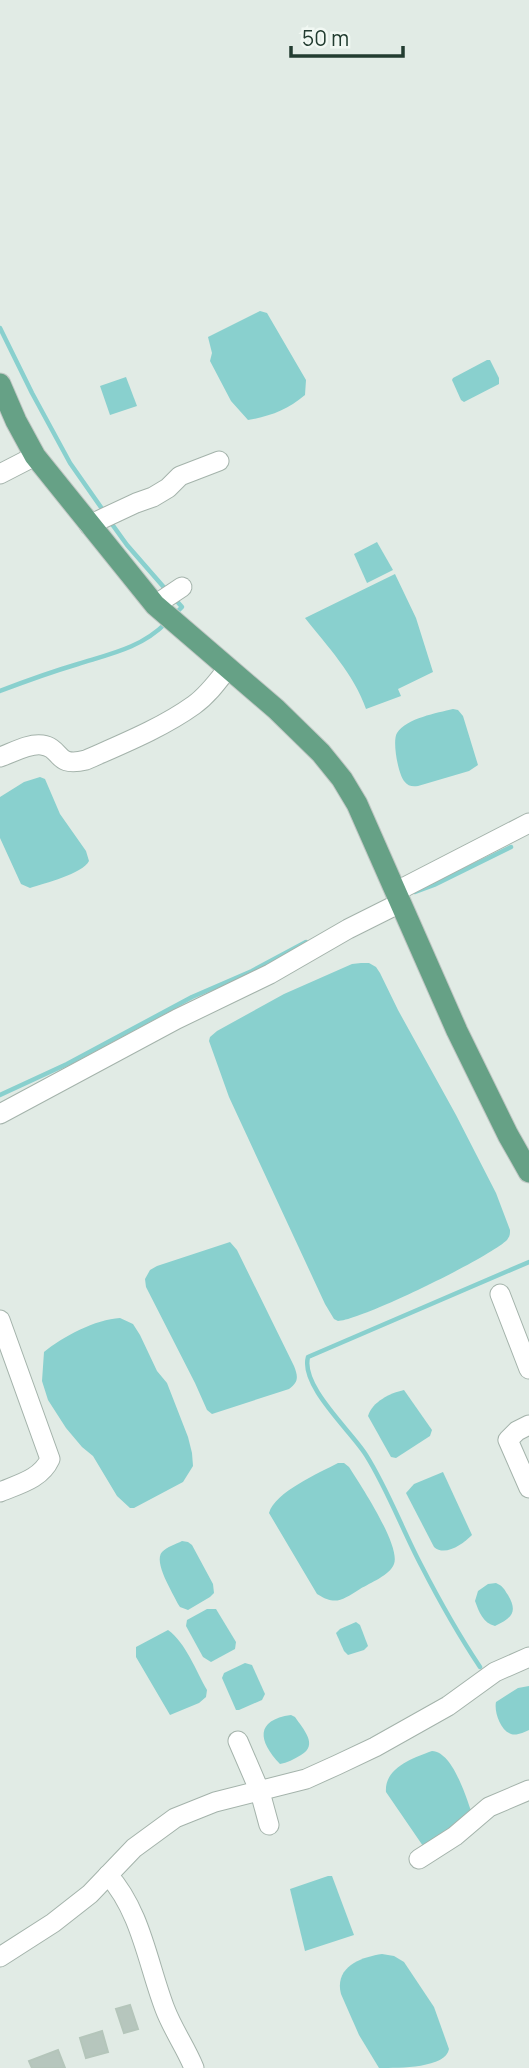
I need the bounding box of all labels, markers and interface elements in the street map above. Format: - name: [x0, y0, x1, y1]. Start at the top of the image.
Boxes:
- scale bar: [291, 14, 403, 58]
- text: 50 m: [302, 24, 349, 52]

